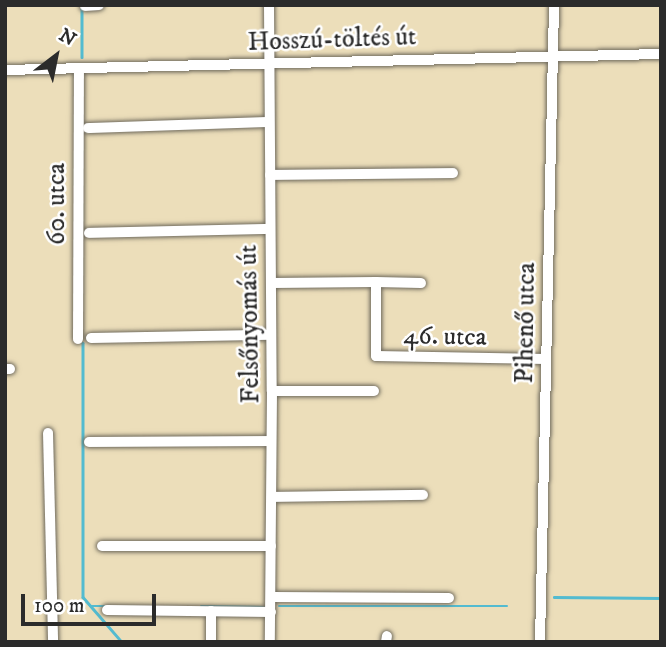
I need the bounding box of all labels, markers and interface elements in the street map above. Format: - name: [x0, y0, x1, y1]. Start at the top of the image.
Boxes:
- north arrow: [21, 21, 91, 91]
- street label: Hosszú-töltés út: [247, 21, 417, 59]
- text: N: [55, 24, 80, 52]
- street label: 60. utca: [41, 163, 73, 245]
- street label: Felsőnyomás út: [233, 244, 267, 404]
- street label: Pihenő utca: [509, 262, 543, 384]
- street label: 46. utca: [403, 321, 487, 353]
- scale bar: [24, 580, 159, 624]
- text: 100 m: [34, 593, 85, 619]

